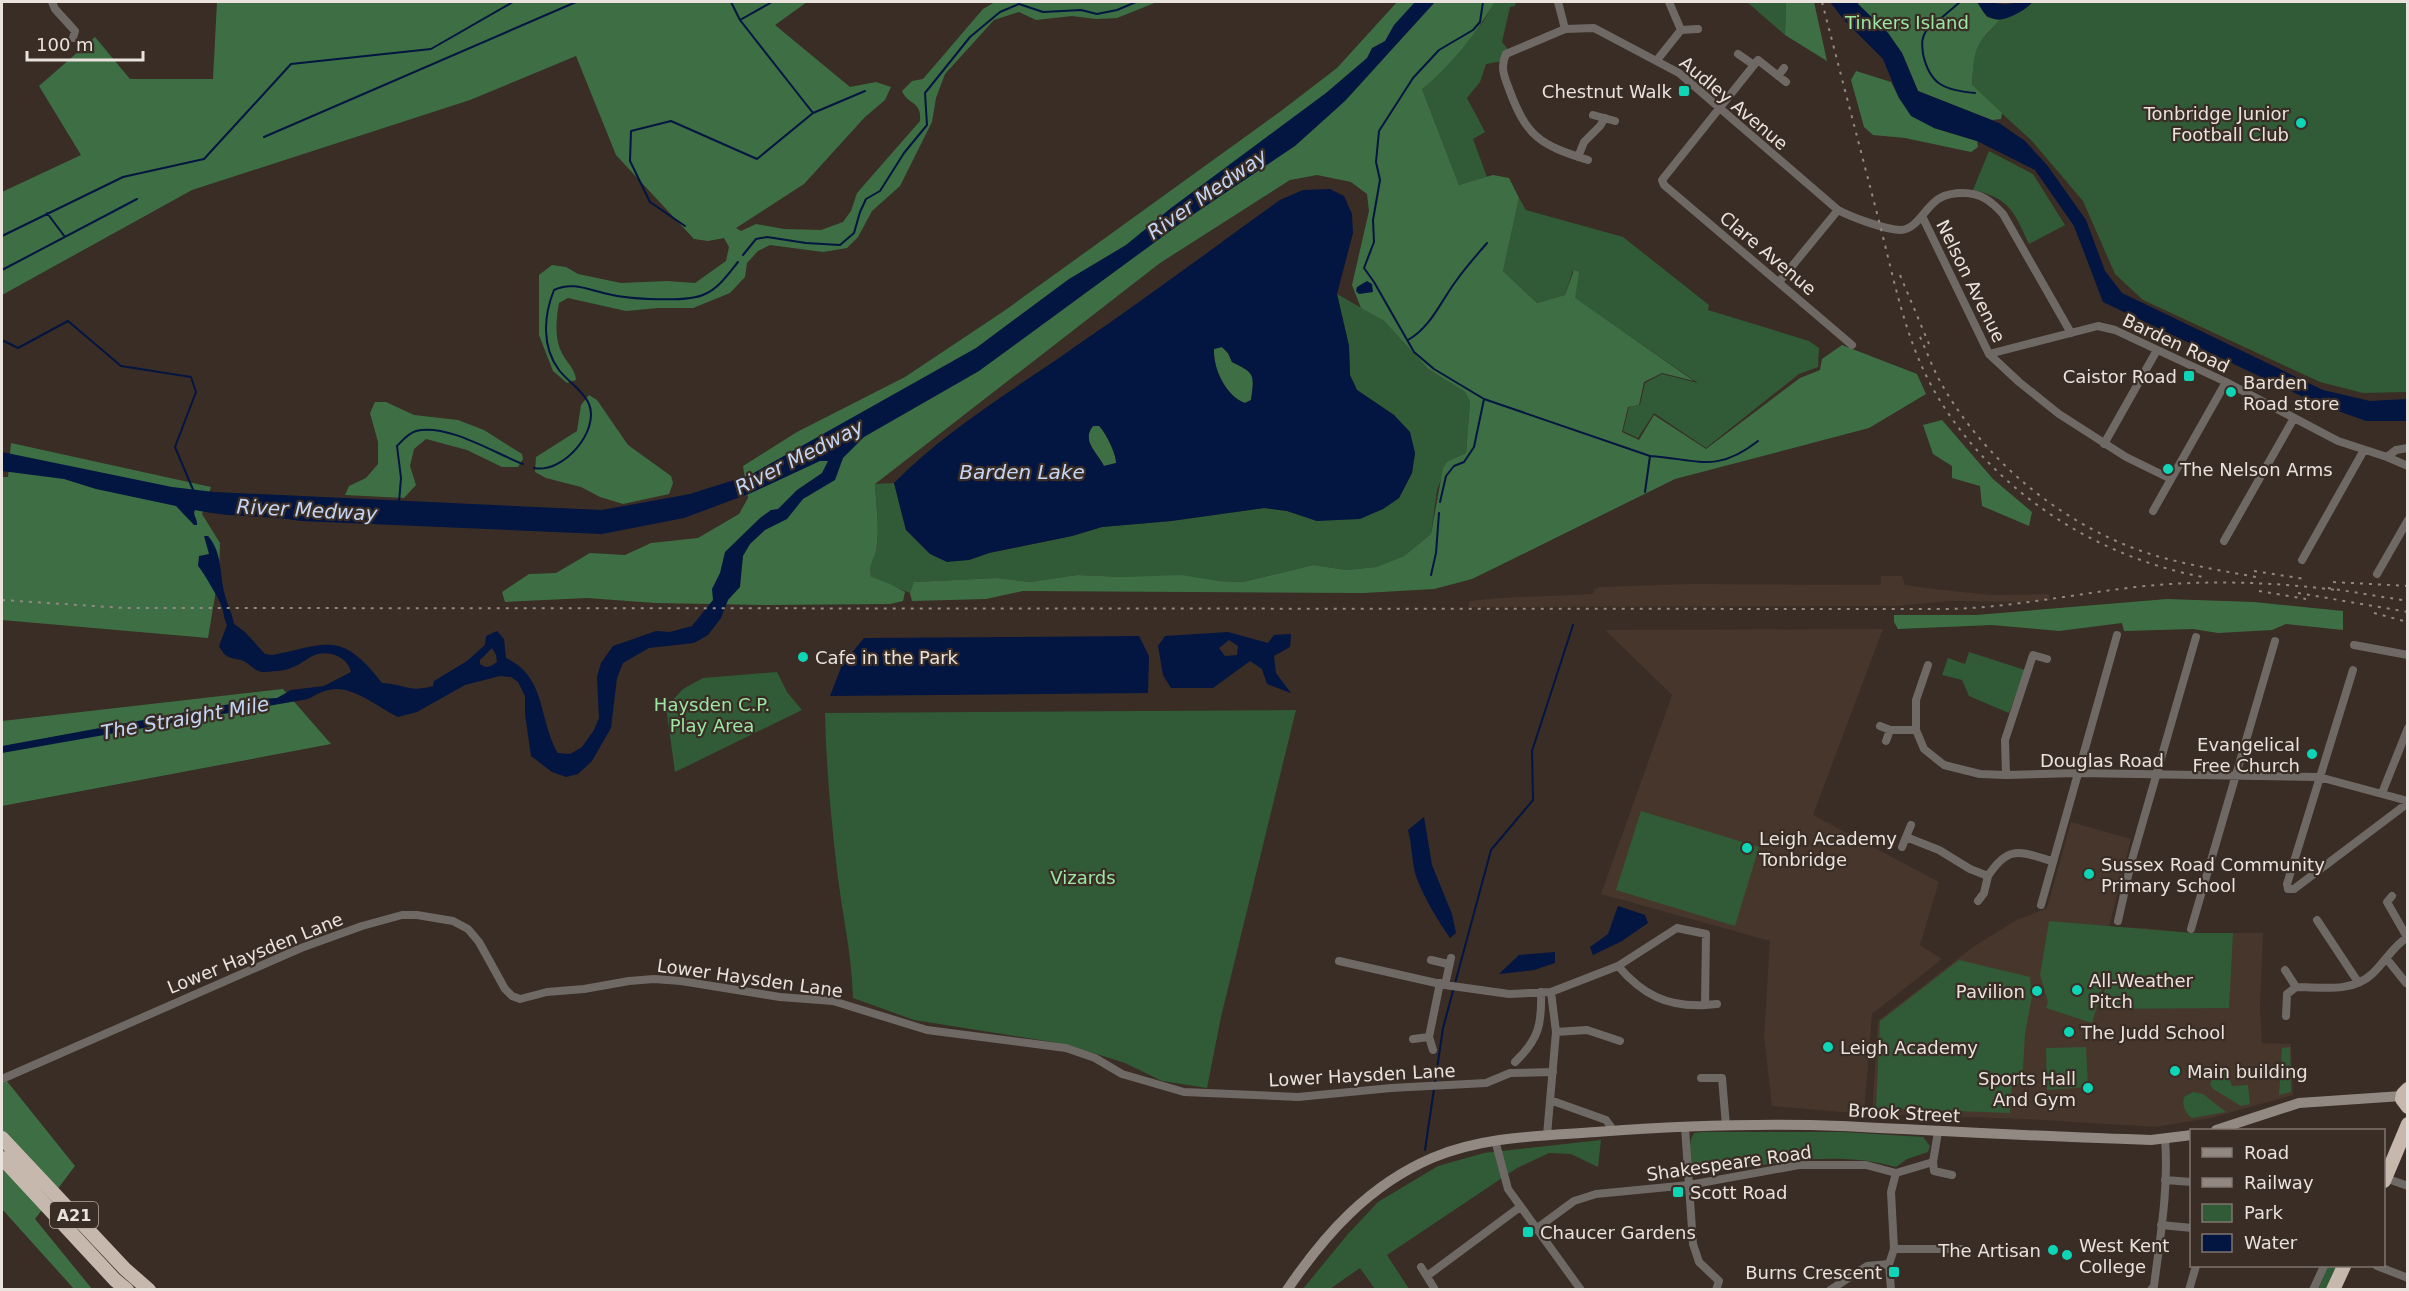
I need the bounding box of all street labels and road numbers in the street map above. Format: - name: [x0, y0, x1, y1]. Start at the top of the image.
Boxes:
- street label: Audley Avenue: [1676, 52, 1792, 154]
- street label: Clare Avenue: [1716, 207, 1820, 299]
- street label: Nelson Avenue: [1932, 216, 2010, 346]
- street label: Barden Road: [2119, 309, 2233, 377]
- street label: Douglas Road: [2040, 750, 2164, 771]
- street label: Lower Haysden Lane: [164, 908, 346, 998]
- street label: Lower Haysden Lane: [656, 955, 844, 1001]
- street label: Lower Haysden Lane: [1268, 1060, 1456, 1090]
- street label: Brook Street: [1847, 1100, 1961, 1126]
- street label: Shakespeare Road: [1645, 1141, 1813, 1185]
- road number: A21: [50, 1202, 98, 1228]

